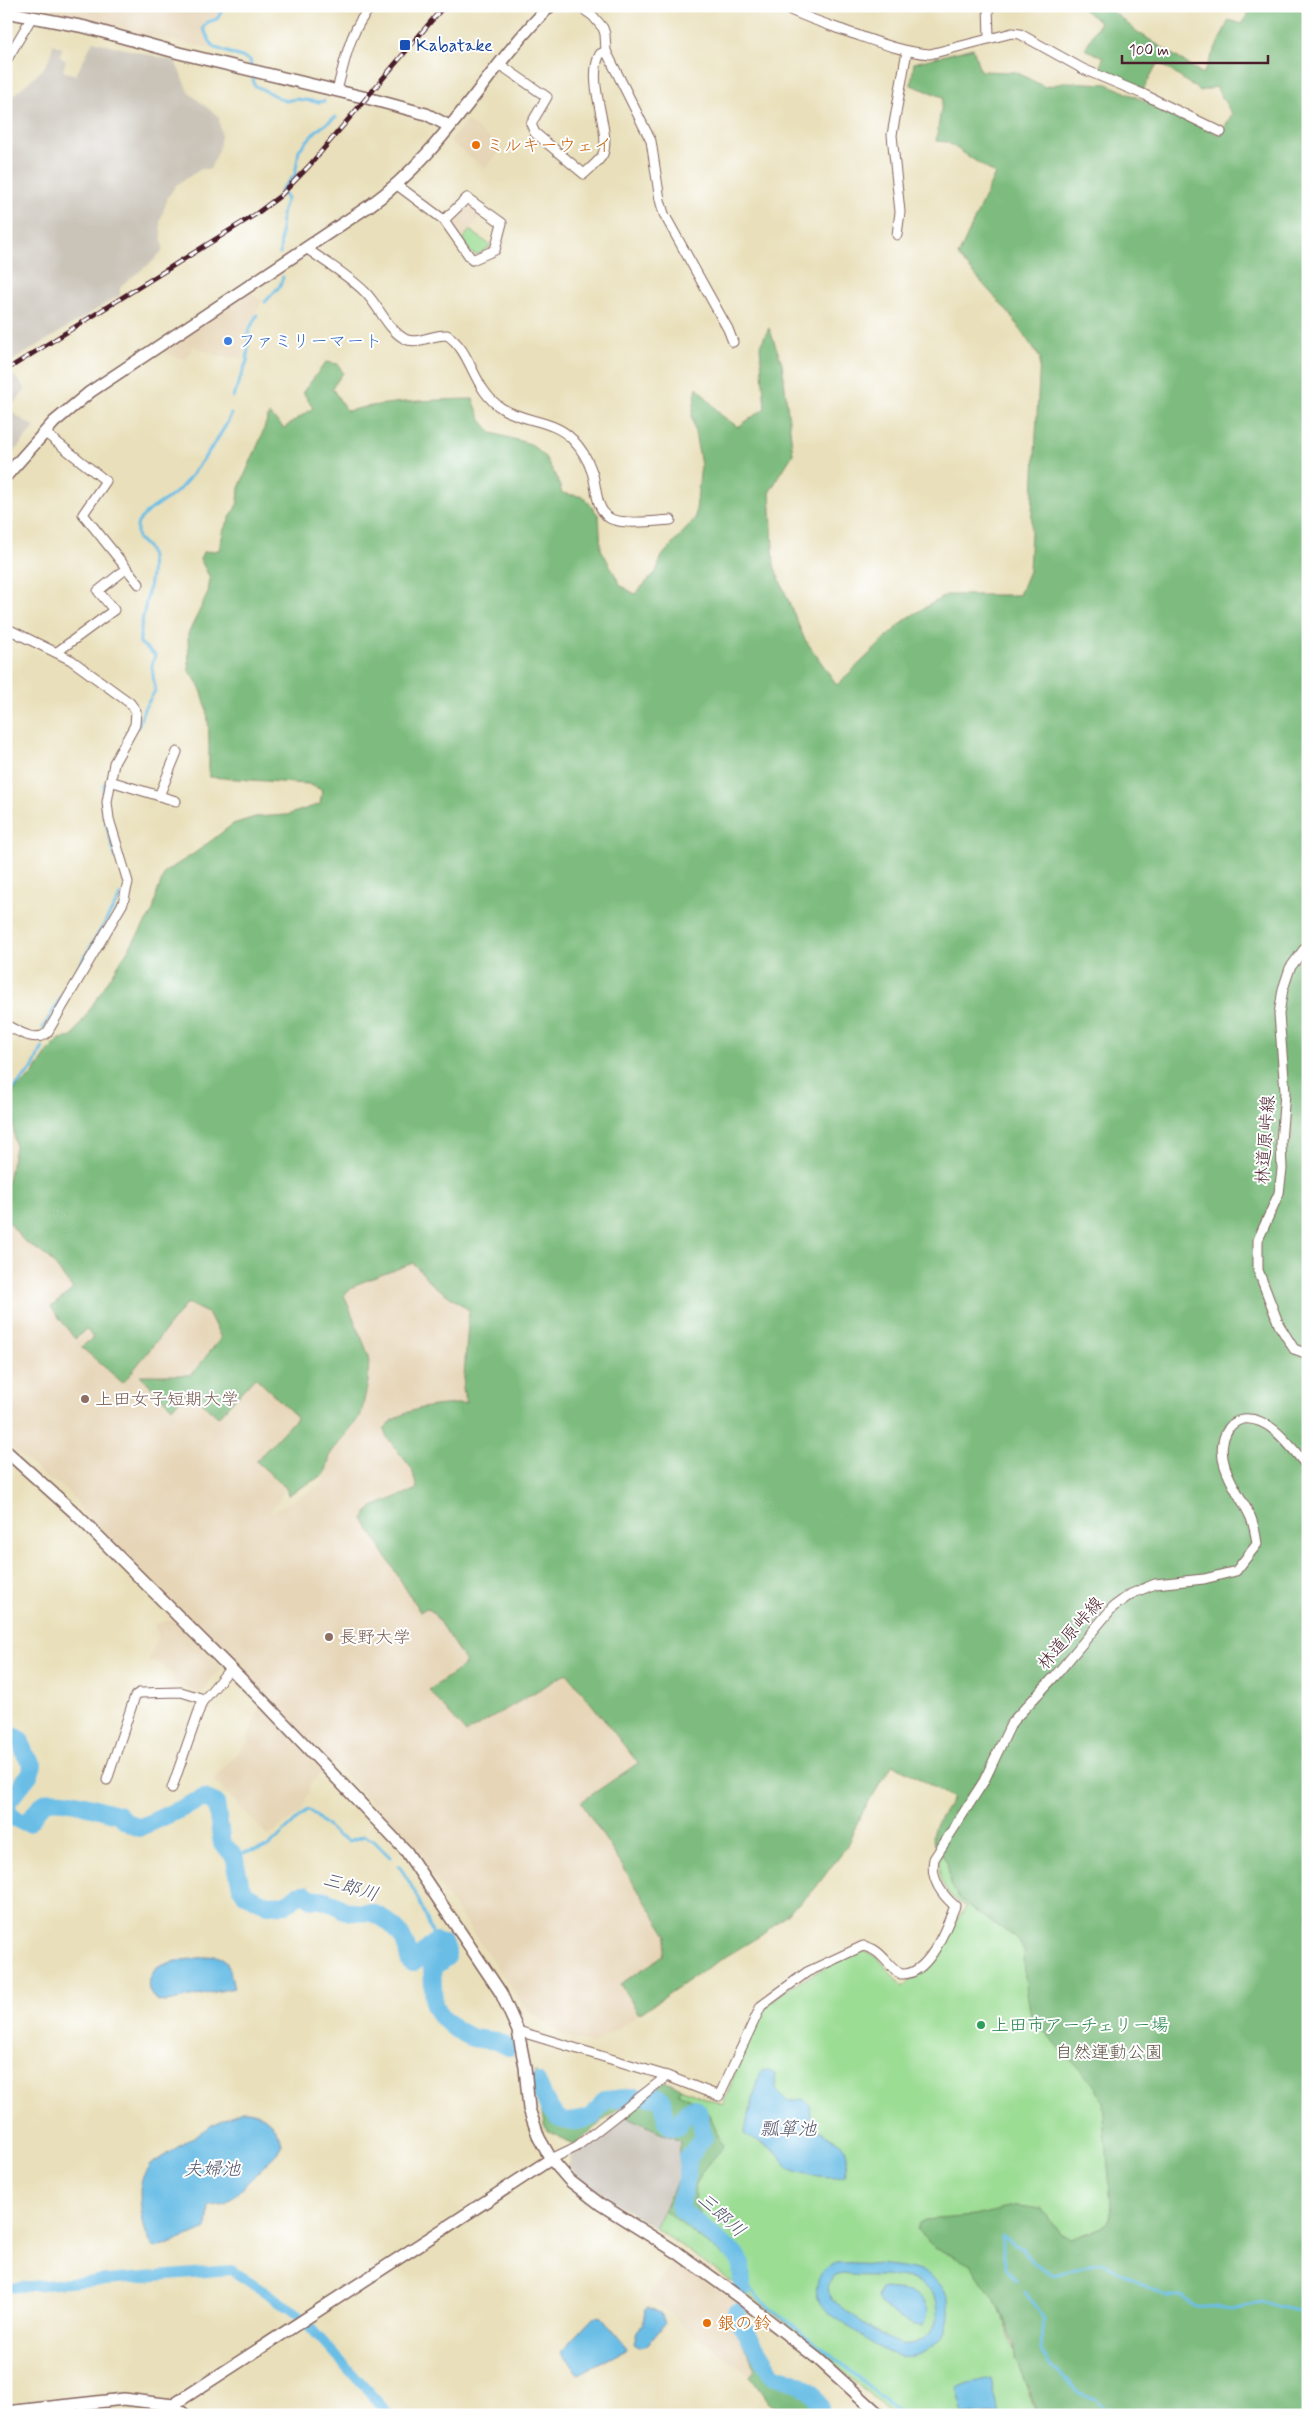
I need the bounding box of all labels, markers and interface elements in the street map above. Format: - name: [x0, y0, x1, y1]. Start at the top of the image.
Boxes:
- scale bar: [1122, 32, 1268, 64]
- place label: Kabatake: [416, 34, 493, 58]
- marker: Kabatake: [398, 38, 412, 52]
- text: 100 m: [1129, 41, 1169, 61]
- place label: ミルキーウェイ: [486, 134, 612, 158]
- marker: ミルキーウェイ: [470, 139, 482, 151]
- place label: ファミリーマート: [238, 330, 382, 354]
- marker: ファミリーマート: [222, 335, 234, 347]
- street label: 林道原峠線: [1251, 1094, 1281, 1186]
- place label: 上田女子短期大学: [95, 1388, 239, 1412]
- marker: 上田女子短期大学: [79, 1393, 91, 1405]
- street label: 林道原峠線: [1032, 1592, 1109, 1675]
- place label: 長野大学: [339, 1626, 411, 1650]
- marker: 長野大学: [323, 1631, 335, 1643]
- water label: 三郎川: [320, 1867, 381, 1908]
- place label: 上田市アーチェリー場: [991, 2014, 1168, 2038]
- marker: 上田市アーチェリー場: [975, 2019, 987, 2031]
- park label: 自然運動公園: [1055, 2041, 1163, 2065]
- water label: 瓢箪池: [759, 2117, 817, 2142]
- water label: 夫婦池: [183, 2157, 241, 2182]
- water label: 三郎川: [691, 2187, 751, 2243]
- place label: 銀の鈴: [717, 2312, 771, 2336]
- marker: 銀の鈴: [701, 2317, 713, 2329]

